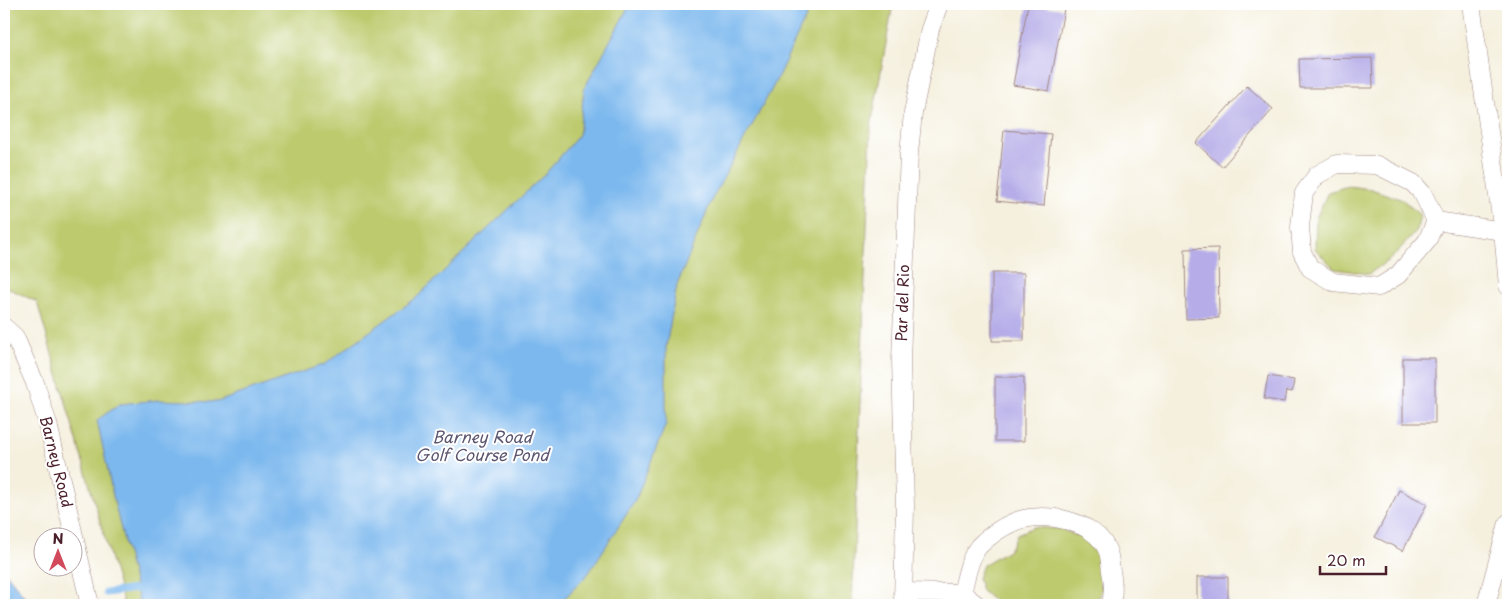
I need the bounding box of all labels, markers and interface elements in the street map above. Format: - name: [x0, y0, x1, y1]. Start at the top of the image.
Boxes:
- street label: Par del Rio: [889, 264, 914, 342]
- street label: Barney Road: [35, 413, 80, 510]
- water label: Barney Road Golf Course Pond: [415, 424, 551, 466]
- north arrow: [32, 526, 82, 576]
- text: N: [52, 528, 64, 549]
- scale bar: [1320, 544, 1386, 576]
- text: 20 m: [1327, 548, 1366, 571]

